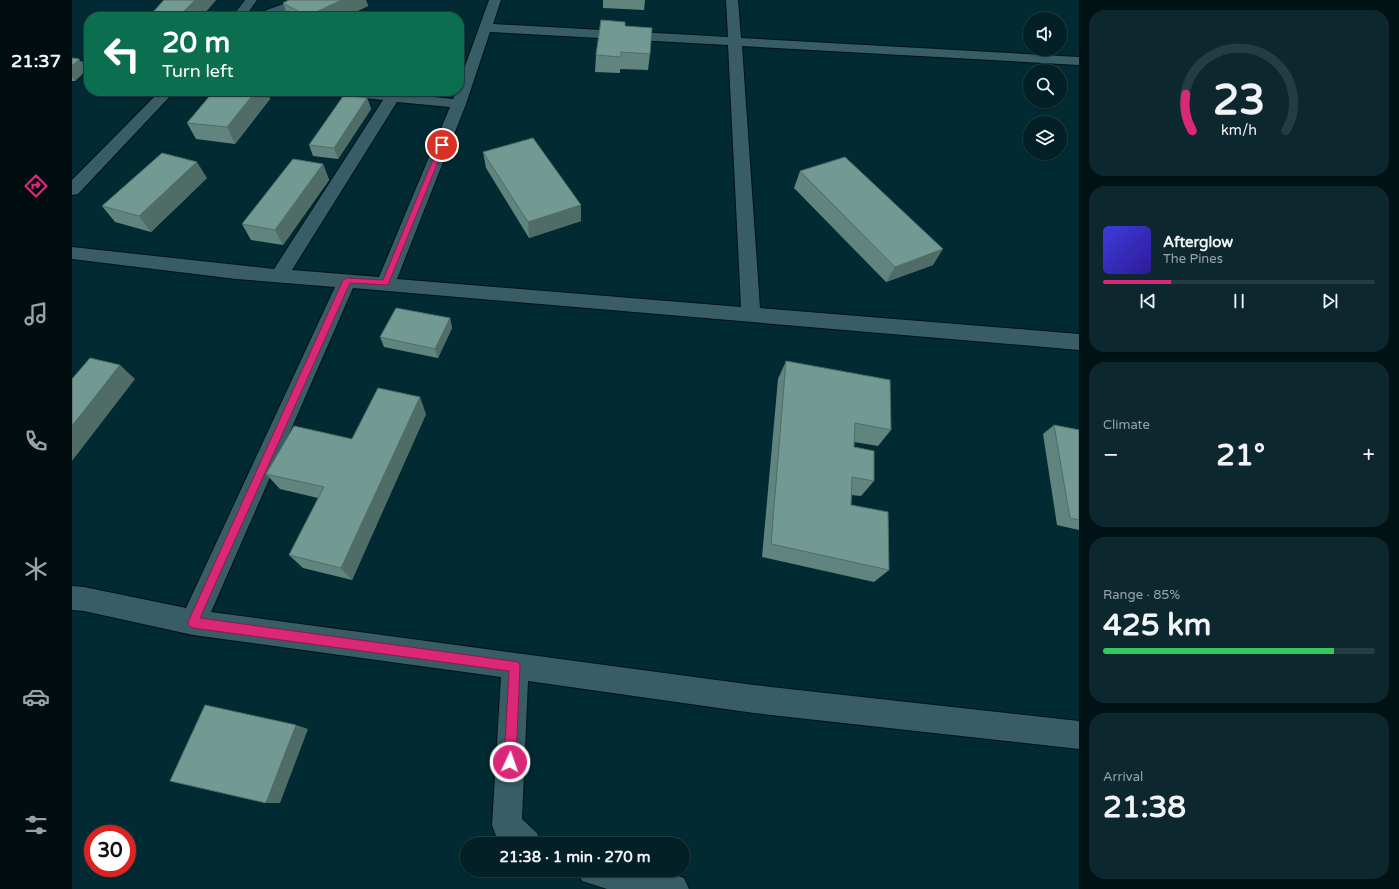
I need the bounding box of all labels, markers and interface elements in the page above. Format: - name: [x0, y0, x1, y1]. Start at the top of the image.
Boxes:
- map controls: [1023, 12, 1067, 160]
- button: sound: [1023, 12, 1067, 56]
- text: 20 m: [162, 26, 230, 60]
- icon: left: [96, 28, 148, 80]
- text: 21:37: [11, 50, 61, 72]
- text: Turn left: [162, 60, 234, 82]
- button: search: [1023, 64, 1067, 108]
- text: 23: [1213, 76, 1265, 126]
- button: layers: [1023, 116, 1067, 160]
- text: km/h: [1221, 121, 1257, 138]
- pin: [425, 128, 459, 162]
- icon: arrive: [431, 134, 453, 156]
- icon: directions: [22, 172, 50, 200]
- text: Afterglow: [1163, 233, 1233, 251]
- text: The Pines: [1163, 251, 1223, 267]
- icon: previous: [1137, 290, 1159, 312]
- icon: pause: [1228, 290, 1250, 312]
- icon: next: [1319, 290, 1341, 312]
- icon: music: [22, 300, 50, 328]
- text: Climate: [1103, 417, 1150, 433]
- icon: phone: [22, 427, 50, 455]
- text: 21°: [1216, 437, 1265, 474]
- text: −: [1103, 442, 1119, 468]
- text: +: [1363, 442, 1375, 468]
- icon: climate: [22, 555, 50, 583]
- text: Range · 85%: [1103, 587, 1180, 603]
- text: 425 km: [1103, 607, 1211, 644]
- icon: car: [22, 683, 50, 711]
- position arrow: [489, 741, 531, 783]
- text: Arrival: [1103, 769, 1143, 785]
- text: 21:38: [1103, 789, 1186, 826]
- icon: filters: [22, 811, 50, 839]
- speed limit sign: 30: [84, 825, 136, 877]
- text: 21:38 · 1 min · 270 m: [500, 848, 650, 866]

